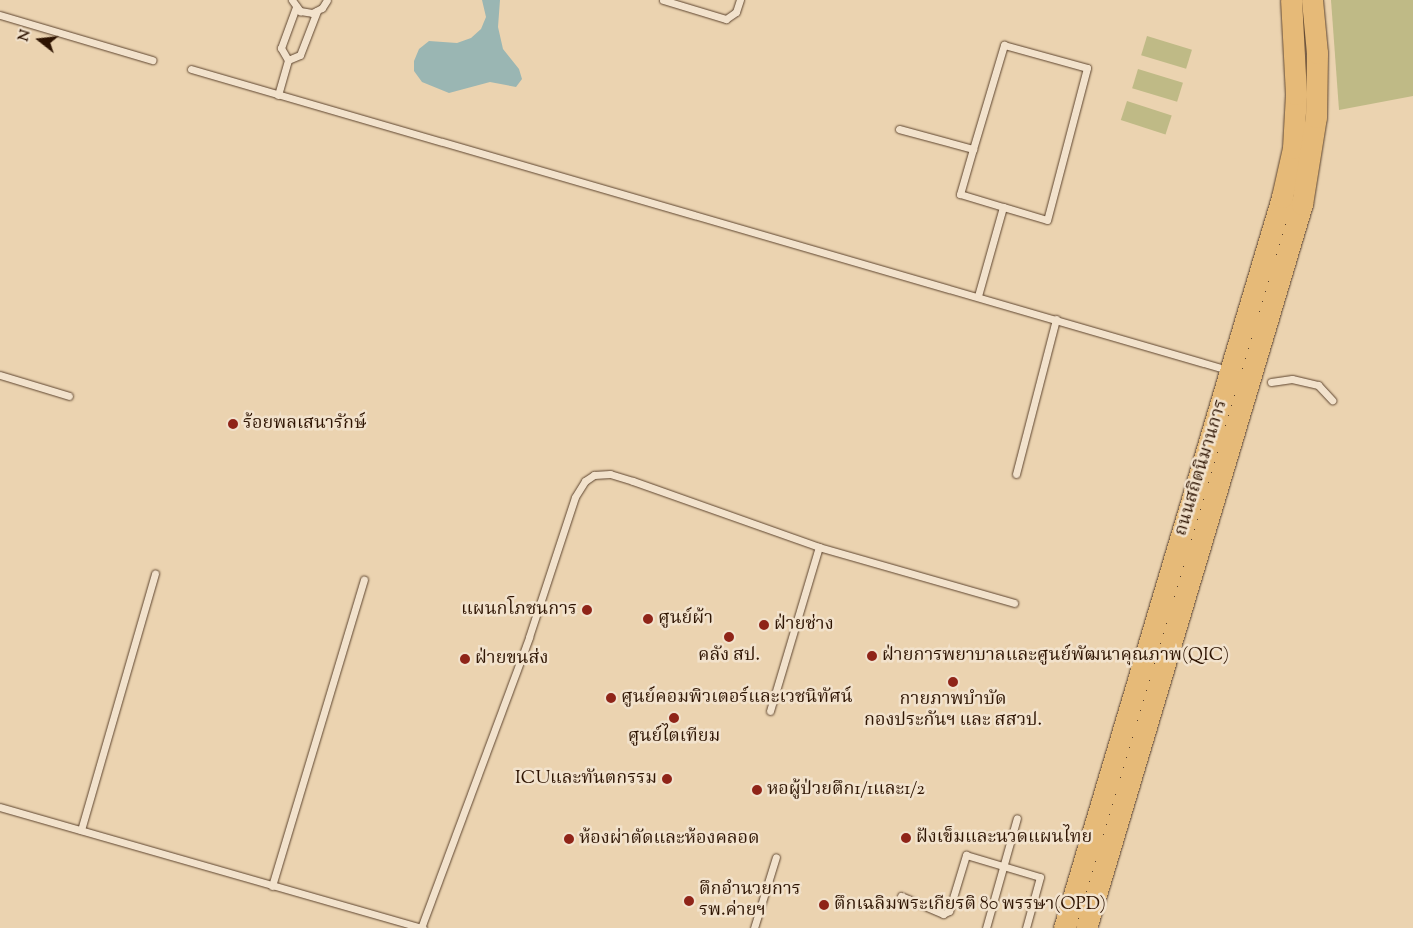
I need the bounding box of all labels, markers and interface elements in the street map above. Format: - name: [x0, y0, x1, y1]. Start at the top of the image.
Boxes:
- north arrow: [15, 15, 65, 65]
- text: N: [14, 28, 37, 44]
- street label: ถนนสถิตนิมานการ: [1171, 397, 1233, 539]
- place label: ร้อยพลเสนารักษ์: [243, 413, 366, 435]
- marker: ร้อยพลเสนารักษ์: [227, 418, 239, 430]
- place label: แผนกโภชนการ: [461, 599, 577, 621]
- marker: แผนกโภชนการ: [581, 604, 593, 616]
- place label: ศูนย์ผ้า: [658, 608, 713, 630]
- marker: ศูนย์ผ้า: [642, 613, 654, 625]
- place label: ฝ่ายช่าง: [774, 614, 834, 636]
- marker: ฝ่ายช่าง: [758, 619, 770, 631]
- marker: คลัง สป.: [723, 631, 735, 643]
- place label: คลัง สป.: [698, 645, 760, 667]
- place label: ฝ่ายการพยาบาลและศูนย์พัฒนาคุณภาพ(QIC): [882, 645, 1229, 667]
- place label: ฝ่ายขนส่ง: [475, 648, 548, 670]
- marker: ฝ่ายการพยาบาลและศูนย์พัฒนาคุณภาพ(QIC): [866, 650, 878, 662]
- marker: ฝ่ายขนส่ง: [459, 653, 471, 665]
- marker: กายภาพบำบัด กองประกันฯ และ สสวป.: [947, 676, 959, 688]
- place label: ศูนย์คอมพิวเตอร์และเวชนิทัศน์: [621, 687, 853, 709]
- place label: กายภาพบำบัด กองประกันฯ และ สสวป.: [864, 690, 1042, 732]
- marker: ศูนย์คอมพิวเตอร์และเวชนิทัศน์: [605, 692, 617, 704]
- marker: ศูนย์ไตเทียม: [668, 712, 680, 724]
- place label: ศูนย์ไตเทียม: [628, 726, 720, 748]
- place label: ICUและทันตกรรม: [515, 768, 657, 790]
- marker: ICUและทันตกรรม: [661, 773, 673, 785]
- place label: หอผู้ป่วยตึก1/1และ1/2: [767, 779, 925, 801]
- marker: หอผู้ป่วยตึก1/1และ1/2: [751, 784, 763, 796]
- place label: ฝังเข็มและนวดแผนไทย: [916, 827, 1092, 849]
- place label: ห้องผ่าตัดและห้องคลอด: [579, 828, 760, 850]
- marker: ฝังเข็มและนวดแผนไทย: [900, 832, 912, 844]
- marker: ห้องผ่าตัดและห้องคลอด: [563, 833, 575, 845]
- place label: ตึกอำนวยการ รพ.ค่ายฯ: [699, 880, 801, 922]
- place label: ตึกเฉลิมพระเกียรติ 80 พรรษา(OPD): [834, 894, 1106, 916]
- marker: ตึกอำนวยการ รพ.ค่ายฯ: [683, 895, 695, 907]
- marker: ตึกเฉลิมพระเกียรติ 80 พรรษา(OPD): [818, 899, 830, 911]

